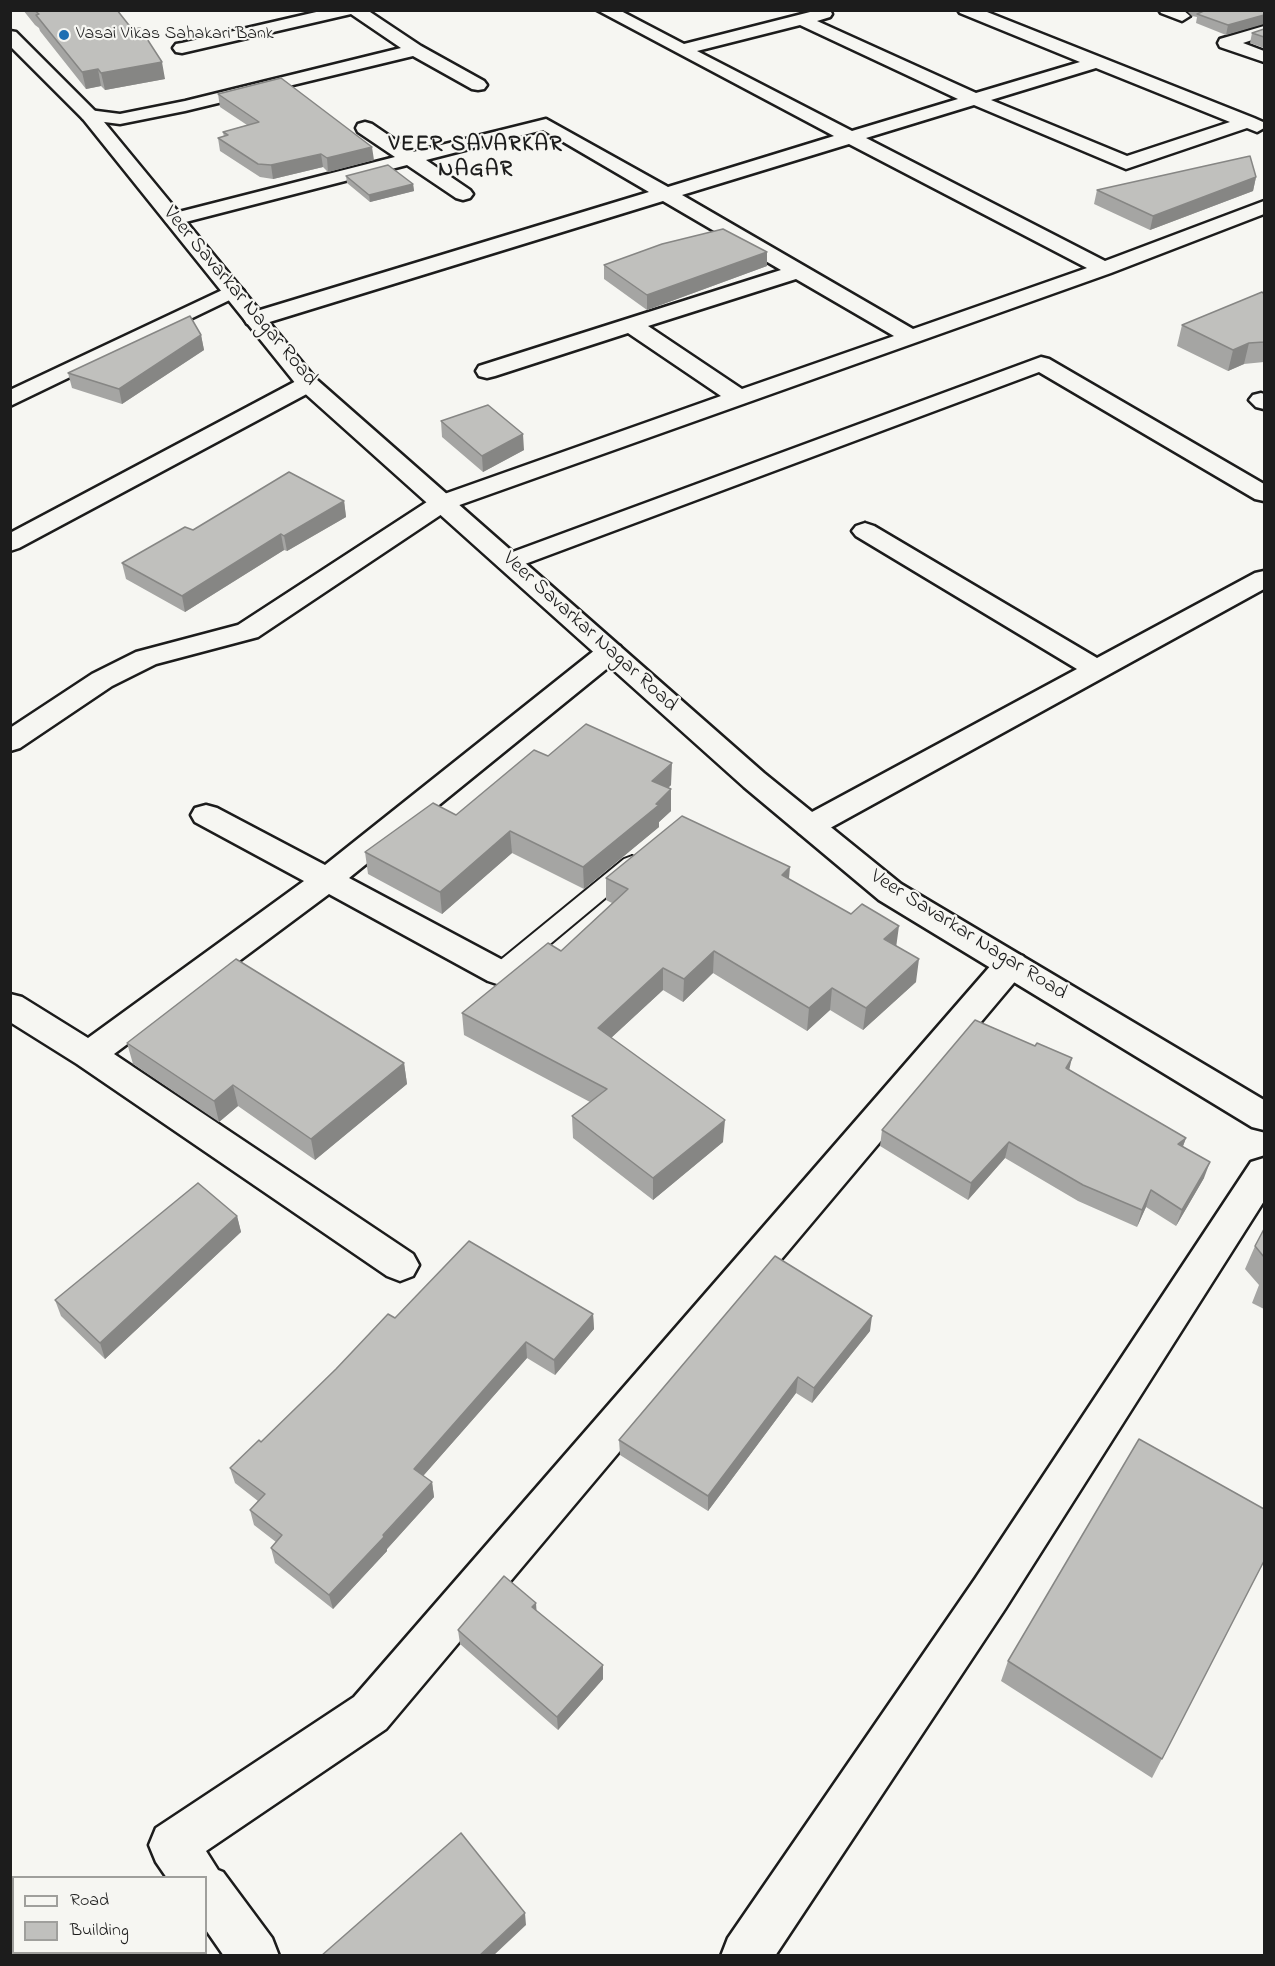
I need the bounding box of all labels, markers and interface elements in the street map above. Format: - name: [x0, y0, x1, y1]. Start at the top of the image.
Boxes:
- place label: Vasai Vikas Sahakari Bank: [76, 24, 274, 46]
- marker: Vasai Vikas Sahakari Bank: [57, 28, 71, 42]
- district label: VEER SAVARKAR NAGAR: [389, 133, 563, 184]
- street label: Veer Savarkar Nagar Road: [156, 202, 322, 392]
- street label: Veer Savarkar Nagar Road: [496, 548, 682, 718]
- street label: Veer Savarkar Nagar Road: [865, 865, 1071, 1007]
- legend: [12, 1876, 207, 1954]
- text: Road: [70, 1888, 109, 1914]
- text: Building: [70, 1918, 129, 1944]

